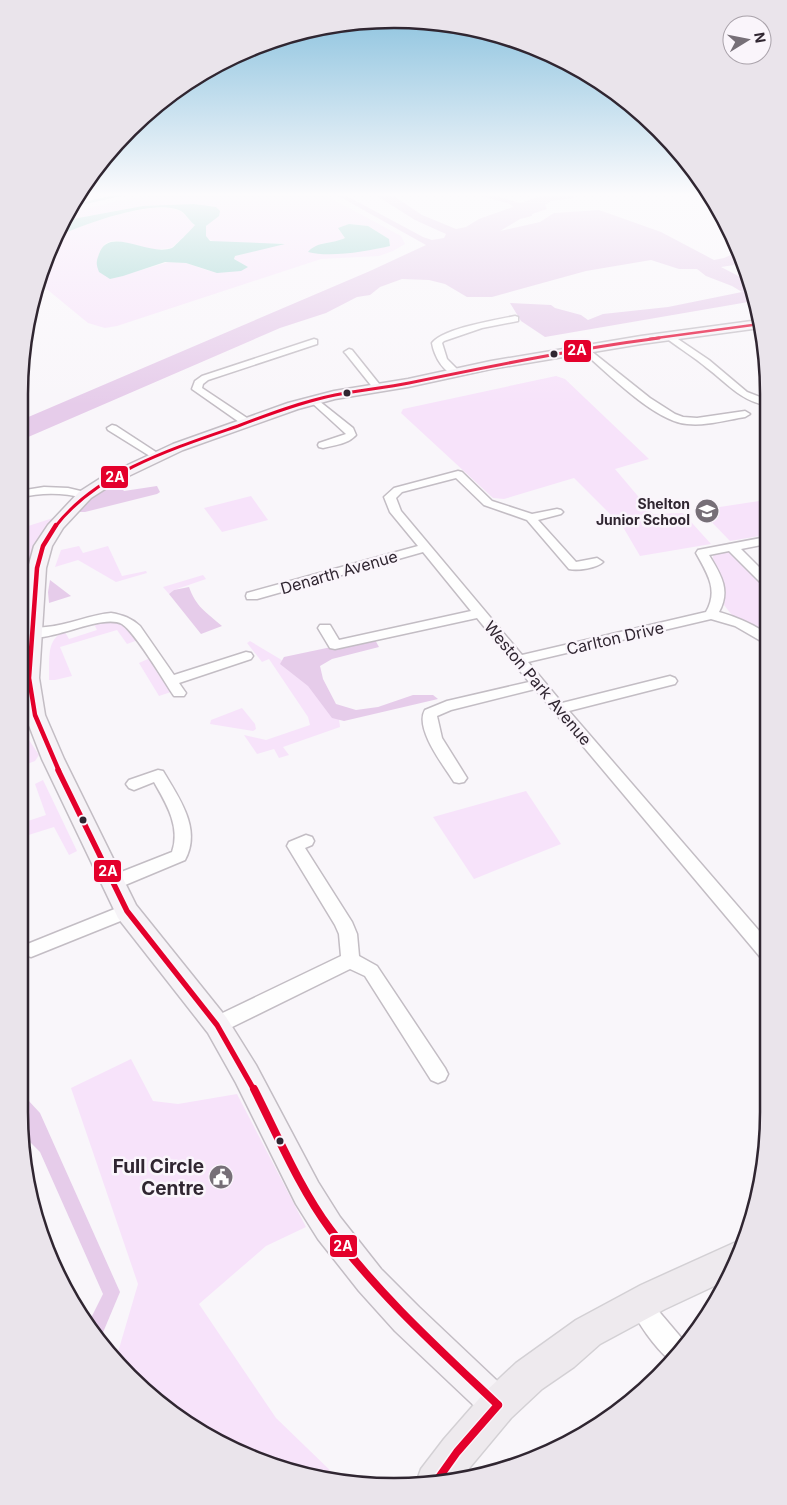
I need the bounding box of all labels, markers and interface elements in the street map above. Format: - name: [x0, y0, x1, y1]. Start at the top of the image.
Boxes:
- north arrow: [722, 15, 772, 65]
- text: N: [751, 31, 770, 44]
- line badge: 2A: [563, 339, 592, 363]
- text: 2A: [567, 341, 587, 358]
- unlabelled marker: [549, 349, 559, 359]
- unlabelled marker: [342, 388, 352, 398]
- line badge: 2A: [100, 465, 129, 489]
- text: 2A: [105, 468, 125, 485]
- place label: Shelton Junior School: [596, 495, 690, 528]
- school or university icon: Shelton Junior School: [694, 498, 720, 524]
- street label: Denarth Avenue: [278, 546, 400, 598]
- street label: Weston Park Avenue: [480, 617, 596, 749]
- street label: Carlton Drive: [564, 617, 666, 659]
- unlabelled marker: [78, 815, 88, 825]
- line badge: 2A: [93, 859, 122, 883]
- text: 2A: [98, 862, 118, 879]
- unlabelled marker: [275, 1136, 285, 1146]
- place label: Full Circle Centre: [113, 1155, 204, 1200]
- public building icon: Full Circle Centre: [208, 1164, 234, 1190]
- line badge: 2A: [329, 1234, 358, 1258]
- text: 2A: [333, 1237, 353, 1254]

